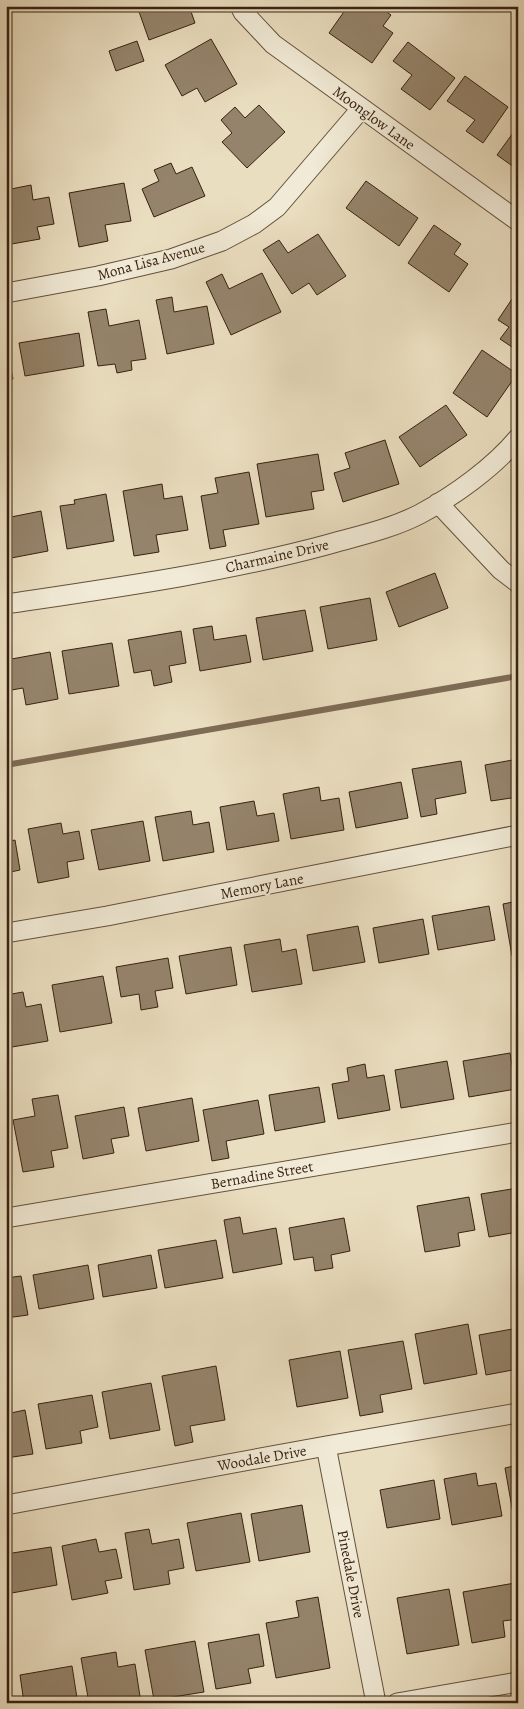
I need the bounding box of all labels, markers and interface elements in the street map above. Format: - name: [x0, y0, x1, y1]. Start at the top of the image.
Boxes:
- street label: Moonglow Lane: [329, 81, 419, 155]
- street label: Mona Lisa Avenue: [95, 237, 207, 285]
- street label: Charmaine Drive: [223, 534, 331, 578]
- street label: Memory Lane: [219, 868, 306, 904]
- street label: Bernadine Street: [209, 1156, 315, 1194]
- street label: Woodale Drive: [215, 1440, 308, 1476]
- street label: Pinedale Drive: [333, 1528, 369, 1620]

